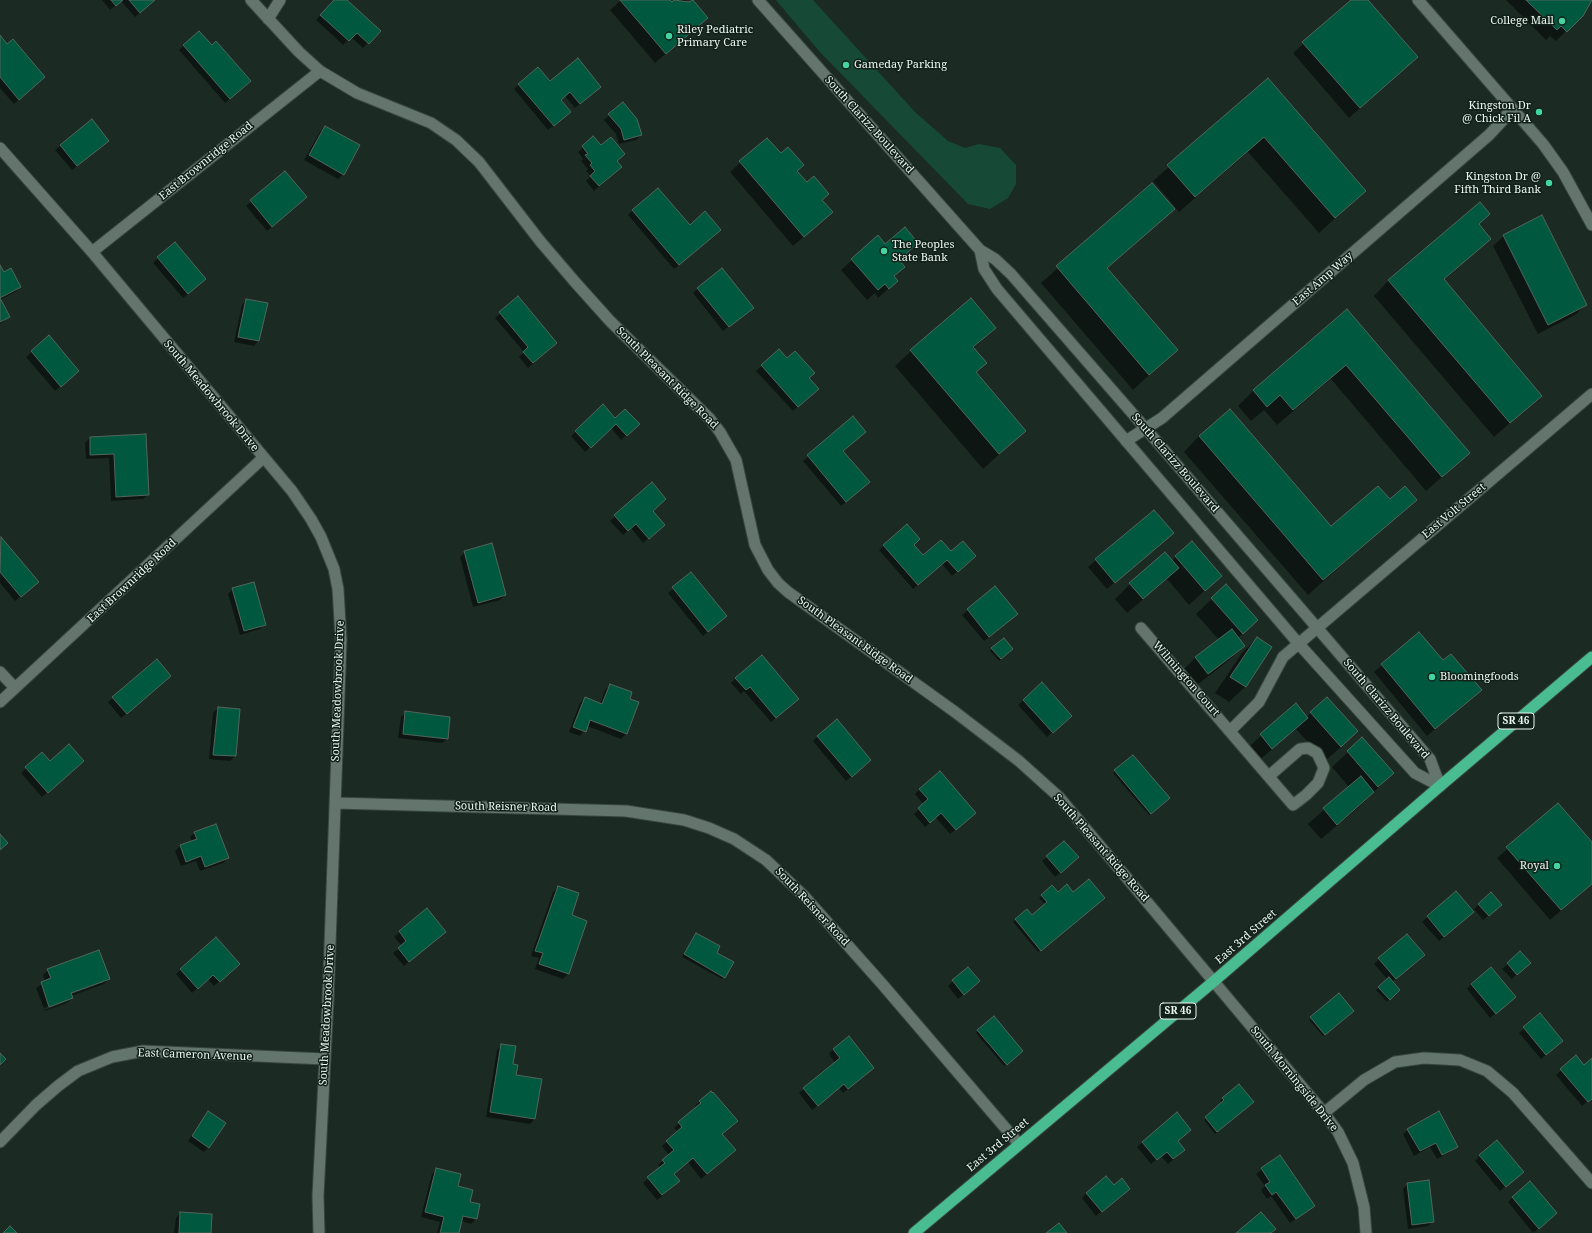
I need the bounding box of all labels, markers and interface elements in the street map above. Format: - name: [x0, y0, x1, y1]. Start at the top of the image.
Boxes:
- place label: College Mall: [1490, 14, 1554, 28]
- marker: College Mall: [1557, 16, 1567, 26]
- place label: Riley Pediatric Primary Care: [677, 23, 753, 49]
- marker: Riley Pediatric Primary Care: [664, 31, 674, 41]
- place label: Gameday Parking: [854, 58, 947, 72]
- marker: Gameday Parking: [841, 60, 851, 70]
- street label: South Clarizz Boulevard: [822, 74, 916, 176]
- place label: Kingston Dr @ Chick Fil A: [1462, 99, 1531, 125]
- marker: Kingston Dr @ Chick Fil A: [1534, 107, 1544, 117]
- street label: East Brownridge Road: [157, 119, 255, 203]
- place label: Kingston Dr @ Fifth Third Bank: [1454, 170, 1541, 196]
- marker: Kingston Dr @ Fifth Third Bank: [1544, 178, 1554, 188]
- place label: The Peoples State Bank: [892, 238, 954, 264]
- marker: The Peoples State Bank: [879, 246, 889, 256]
- street label: East Amp Way: [1290, 249, 1356, 309]
- street label: South Pleasant Ridge Road: [613, 324, 721, 432]
- street label: South Meadowbrook Drive: [161, 338, 261, 454]
- street label: South Clarizz Boulevard: [1129, 411, 1221, 515]
- street label: East Volt Street: [1420, 481, 1488, 541]
- street label: East Brownridge Road: [85, 536, 179, 626]
- street label: South Pleasant Ridge Road: [795, 594, 915, 686]
- street label: South Meadowbrook Drive: [329, 620, 347, 762]
- street label: Wilmington Court: [1150, 639, 1222, 719]
- street label: South Clarizz Boulevard: [1340, 656, 1432, 762]
- place label: Bloomingfoods: [1440, 670, 1519, 684]
- marker: Bloomingfoods: [1427, 672, 1437, 682]
- road number: SR 46: [1498, 713, 1534, 729]
- street label: South Pleasant Ridge Road: [1050, 791, 1152, 905]
- street label: South Reisner Road: [455, 800, 557, 814]
- place label: Royal: [1520, 859, 1549, 873]
- marker: Royal: [1552, 861, 1562, 871]
- street label: South Reisner Road: [772, 865, 852, 949]
- street label: East 3rd Street: [1213, 907, 1279, 967]
- street label: South Meadowbrook Drive: [317, 944, 337, 1086]
- road number: SR 46: [1160, 1003, 1196, 1019]
- street label: South Morningside Drive: [1248, 1024, 1340, 1134]
- street label: East Cameron Avenue: [137, 1046, 253, 1064]
- street label: East 3rd Street: [965, 1115, 1031, 1175]

